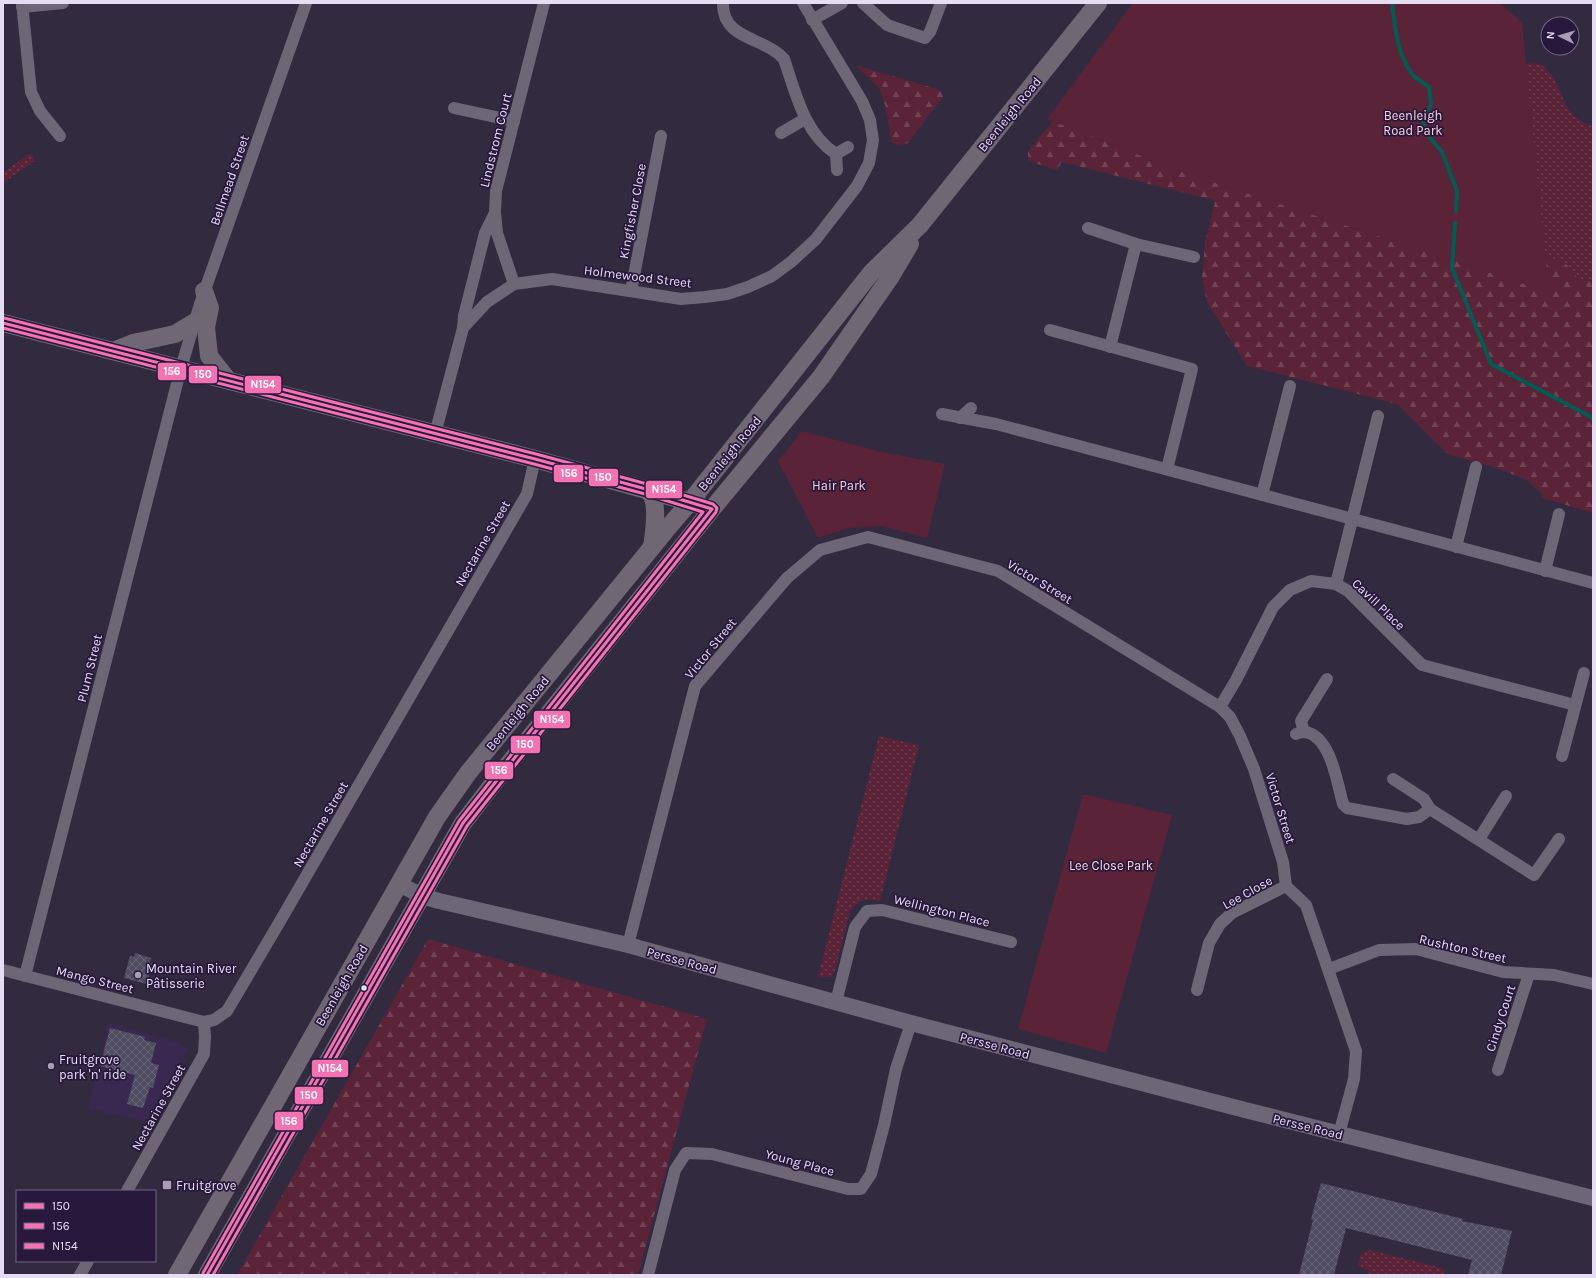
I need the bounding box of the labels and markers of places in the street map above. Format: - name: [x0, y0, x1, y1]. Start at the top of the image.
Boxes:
- place label: Mountain River Pâtisserie: [146, 961, 237, 991]
- marker: Mountain River Pâtisserie: [133, 970, 143, 980]
- unlabelled marker: [359, 983, 369, 993]
- place label: Fruitgrove park 'n' ride: [59, 1052, 127, 1082]
- marker: Fruitgrove park 'n' ride: [46, 1061, 56, 1071]
- place label: Fruitgrove: [176, 1178, 237, 1193]
- marker: Fruitgrove: [161, 1179, 173, 1191]

